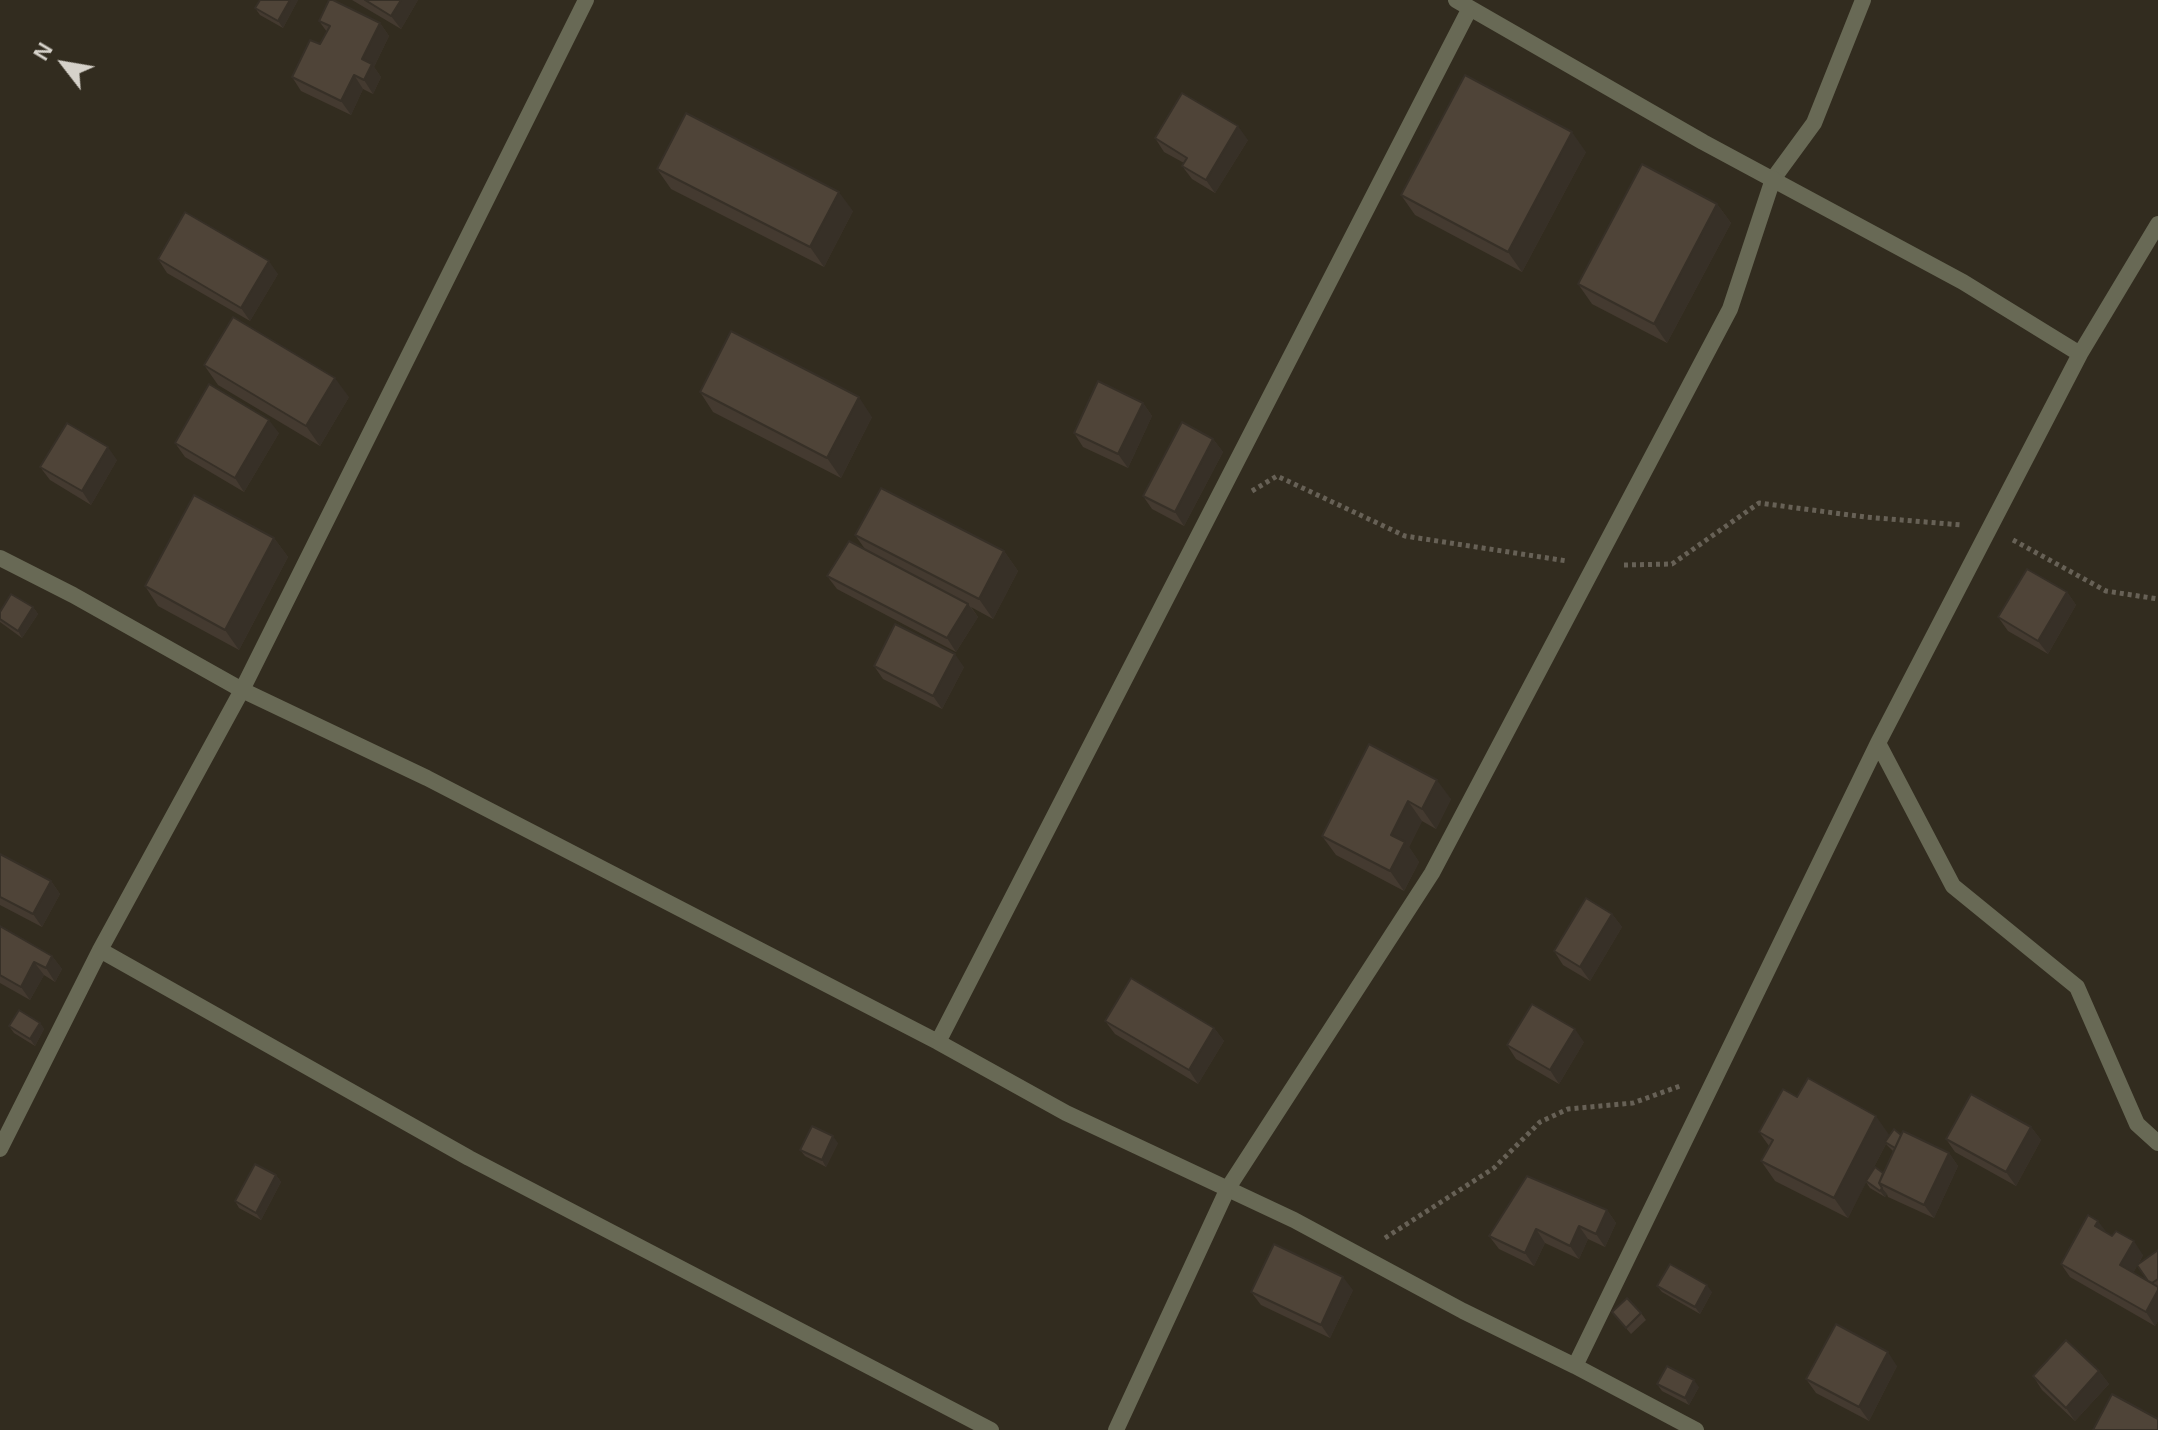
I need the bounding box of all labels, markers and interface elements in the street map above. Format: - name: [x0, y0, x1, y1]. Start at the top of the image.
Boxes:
- north arrow: [24, 24, 104, 104]
- text: N: [28, 38, 58, 65]

